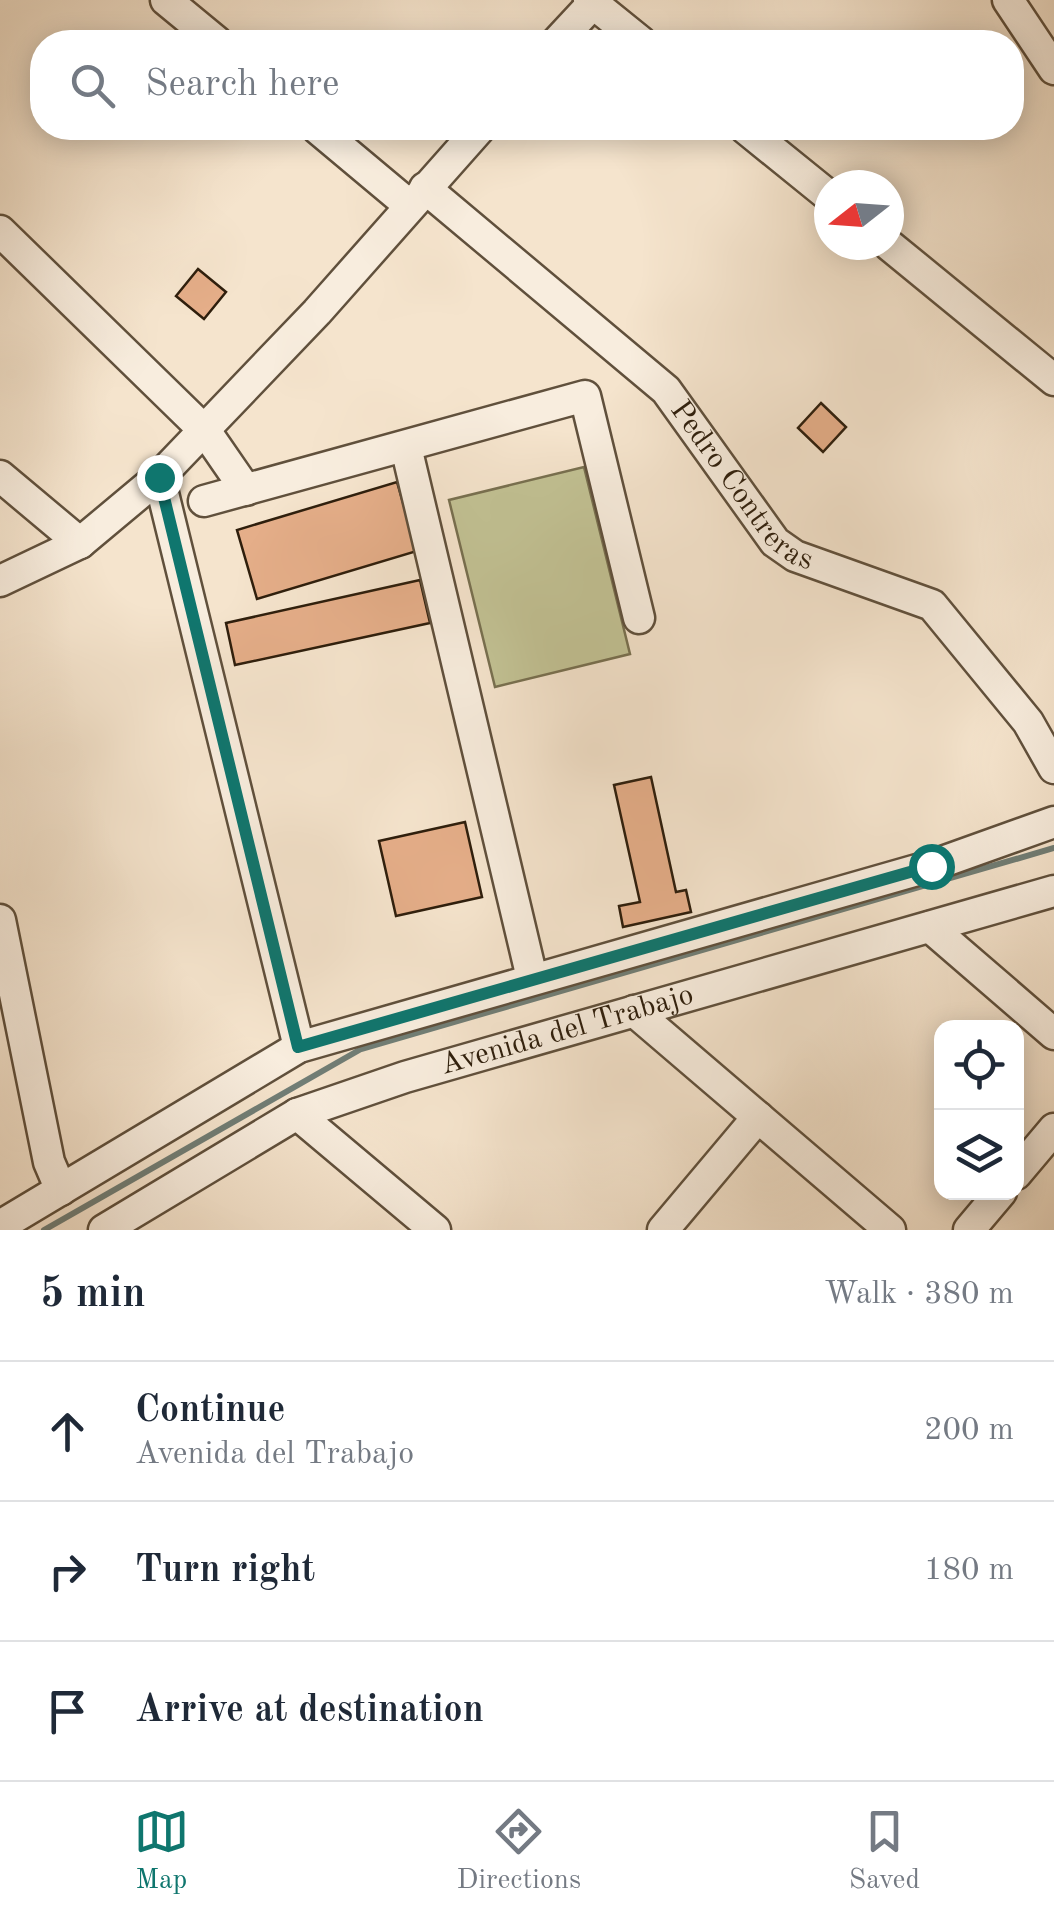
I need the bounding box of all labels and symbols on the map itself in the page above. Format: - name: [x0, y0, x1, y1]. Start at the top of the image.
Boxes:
- north arrow: [814, 170, 904, 260]
- street label: Pedro Contreras: [664, 396, 817, 576]
- route end: [137, 455, 183, 501]
- route start: [909, 844, 955, 890]
- street label: Avenida del Trabajo: [437, 980, 697, 1081]

